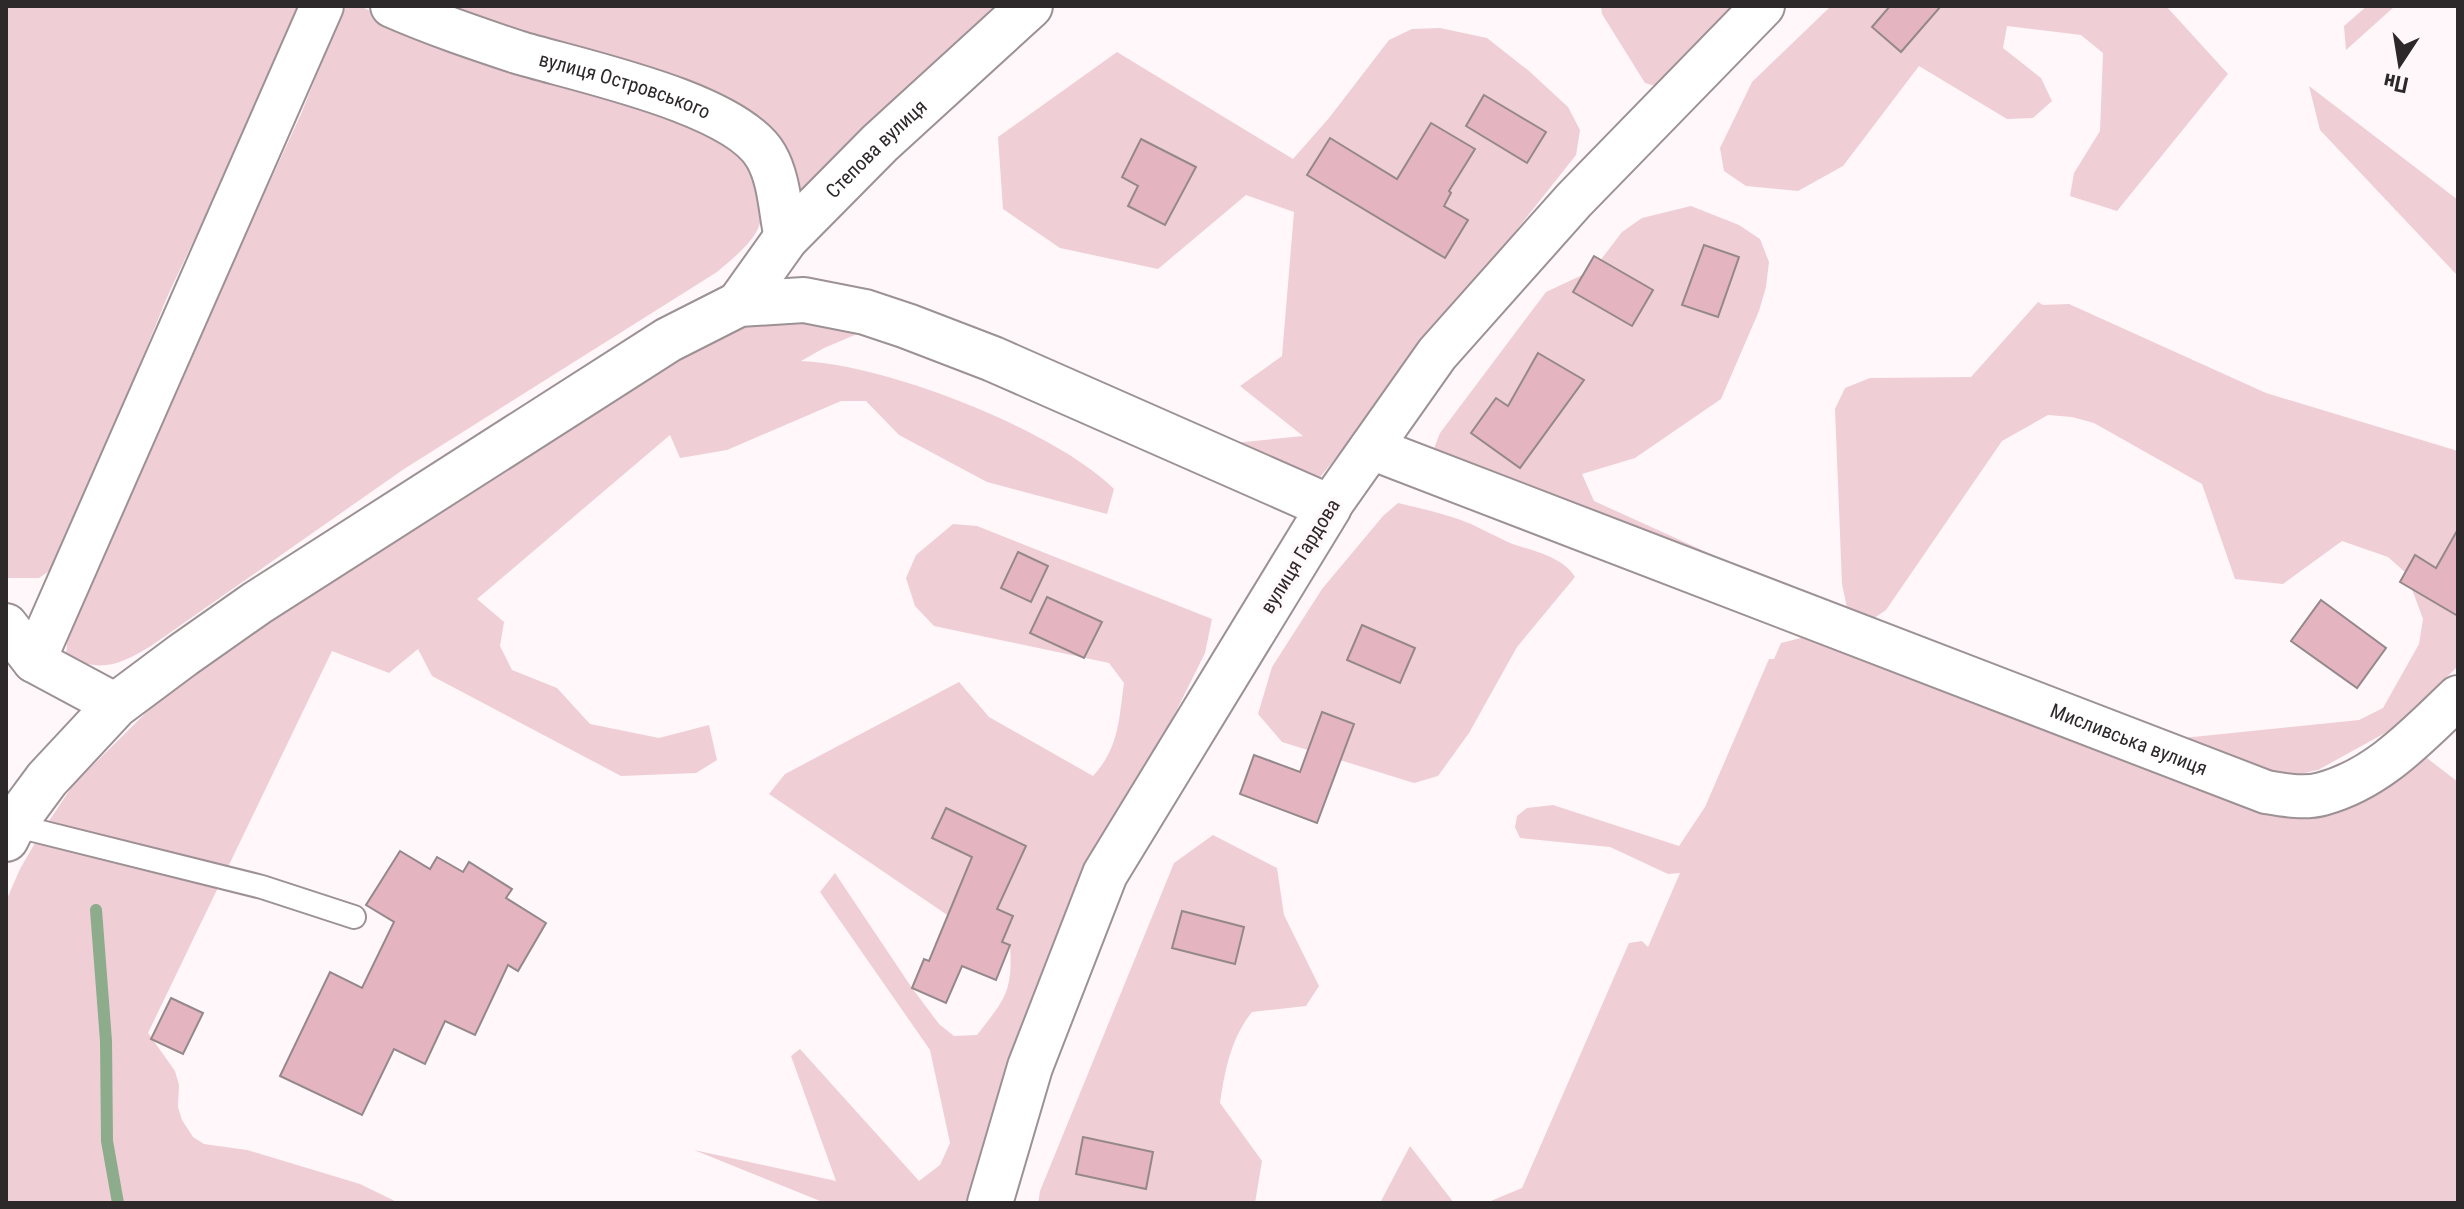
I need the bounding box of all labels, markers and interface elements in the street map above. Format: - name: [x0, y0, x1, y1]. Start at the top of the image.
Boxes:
- north arrow: [2360, 24, 2440, 104]
- street label: вулиця Островського: [536, 47, 714, 124]
- text: Пн: [2381, 68, 2411, 98]
- street label: Степова вулиця: [821, 94, 932, 203]
- street label: вулиця Гардова: [1255, 494, 1345, 618]
- street label: Мисливська вулиця: [2047, 698, 2211, 780]

